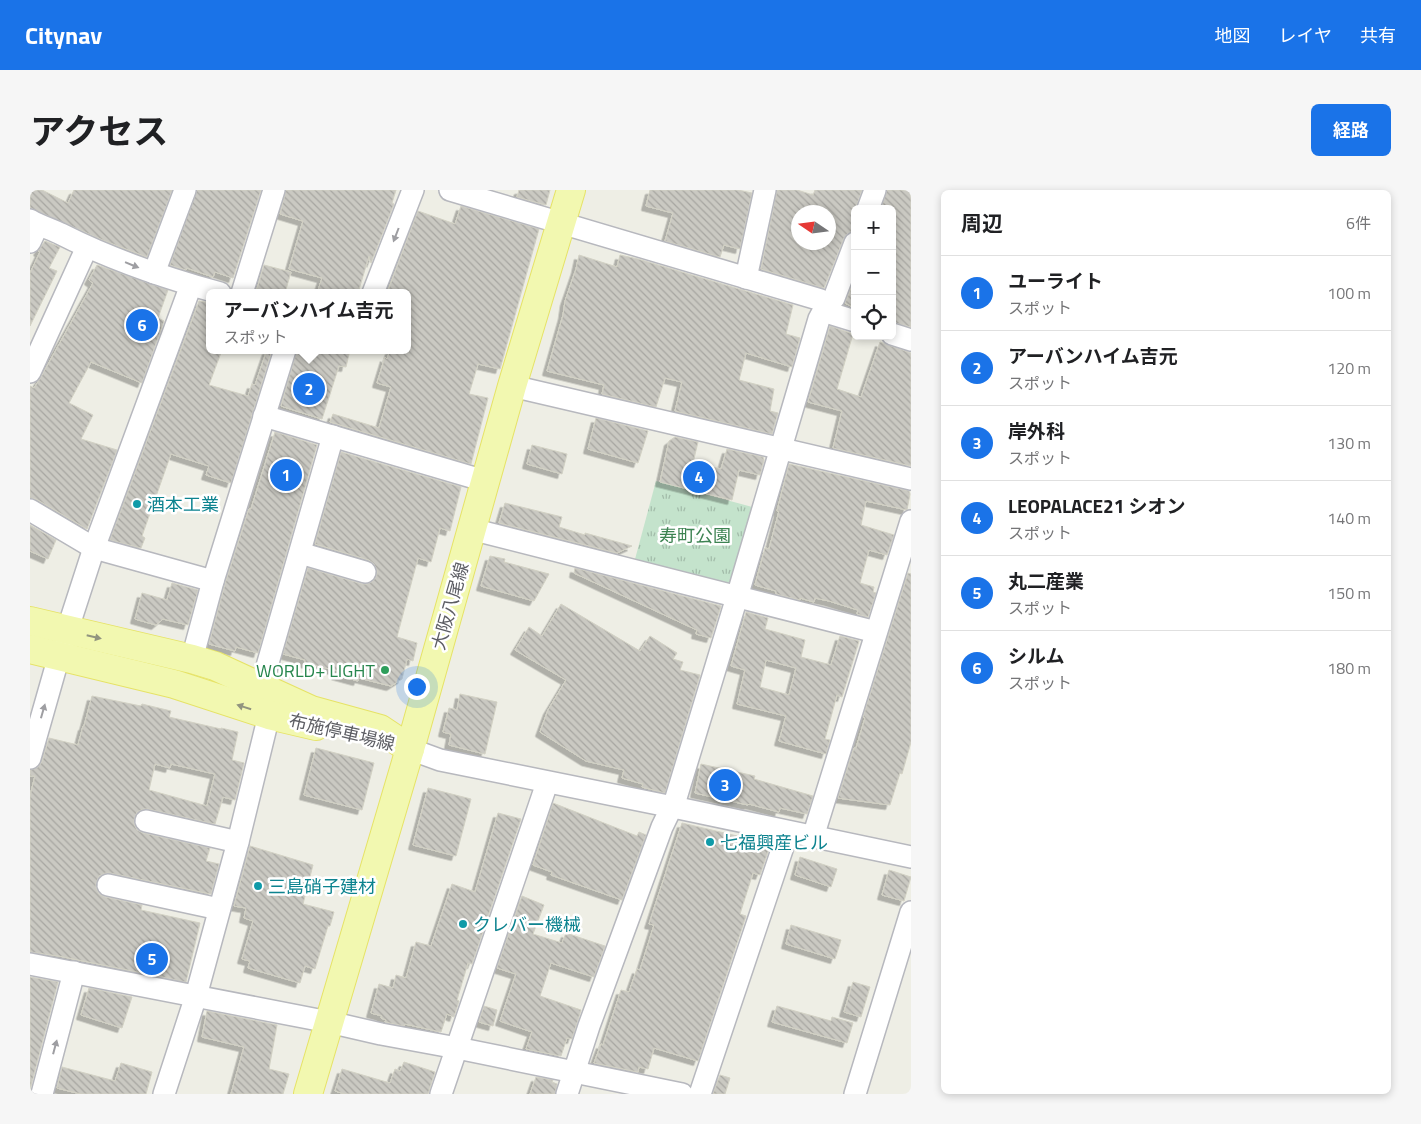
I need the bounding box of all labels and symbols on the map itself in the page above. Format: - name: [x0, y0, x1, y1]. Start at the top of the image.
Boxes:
- north arrow: [791, 205, 836, 250]
- one-way arrow: [391, 228, 399, 243]
- one-way arrow: [125, 262, 139, 270]
- pin: 6: [126, 306, 158, 344]
- pin: 2: [293, 370, 325, 408]
- pin: 1: [270, 456, 302, 494]
- pin: 4: [683, 458, 715, 496]
- place label: 酒本工業: [147, 491, 219, 518]
- marker: 酒本工業: [131, 498, 143, 510]
- park label: 寿町公園: [659, 522, 731, 549]
- street label: 大阪八尾線: [425, 559, 475, 653]
- one-way arrow: [87, 633, 102, 641]
- place label: WORLD+ LIGHT: [256, 657, 376, 684]
- marker: WORLD+ LIGHT: [379, 664, 391, 676]
- your location: [404, 674, 430, 700]
- one-way arrow: [236, 702, 251, 710]
- one-way arrow: [40, 703, 48, 718]
- street label: 布施停車場線: [286, 707, 398, 757]
- pin: 3: [709, 766, 741, 804]
- place label: 七福興産ビル: [720, 829, 828, 856]
- marker: 七福興産ビル: [704, 836, 716, 848]
- place label: 三島硝子建材: [268, 873, 376, 900]
- marker: 三島硝子建材: [252, 880, 264, 892]
- place label: クレバー機械: [473, 911, 581, 938]
- marker: クレバー機械: [457, 918, 469, 930]
- pin: 5: [136, 940, 168, 978]
- one-way arrow: [51, 1039, 59, 1054]

